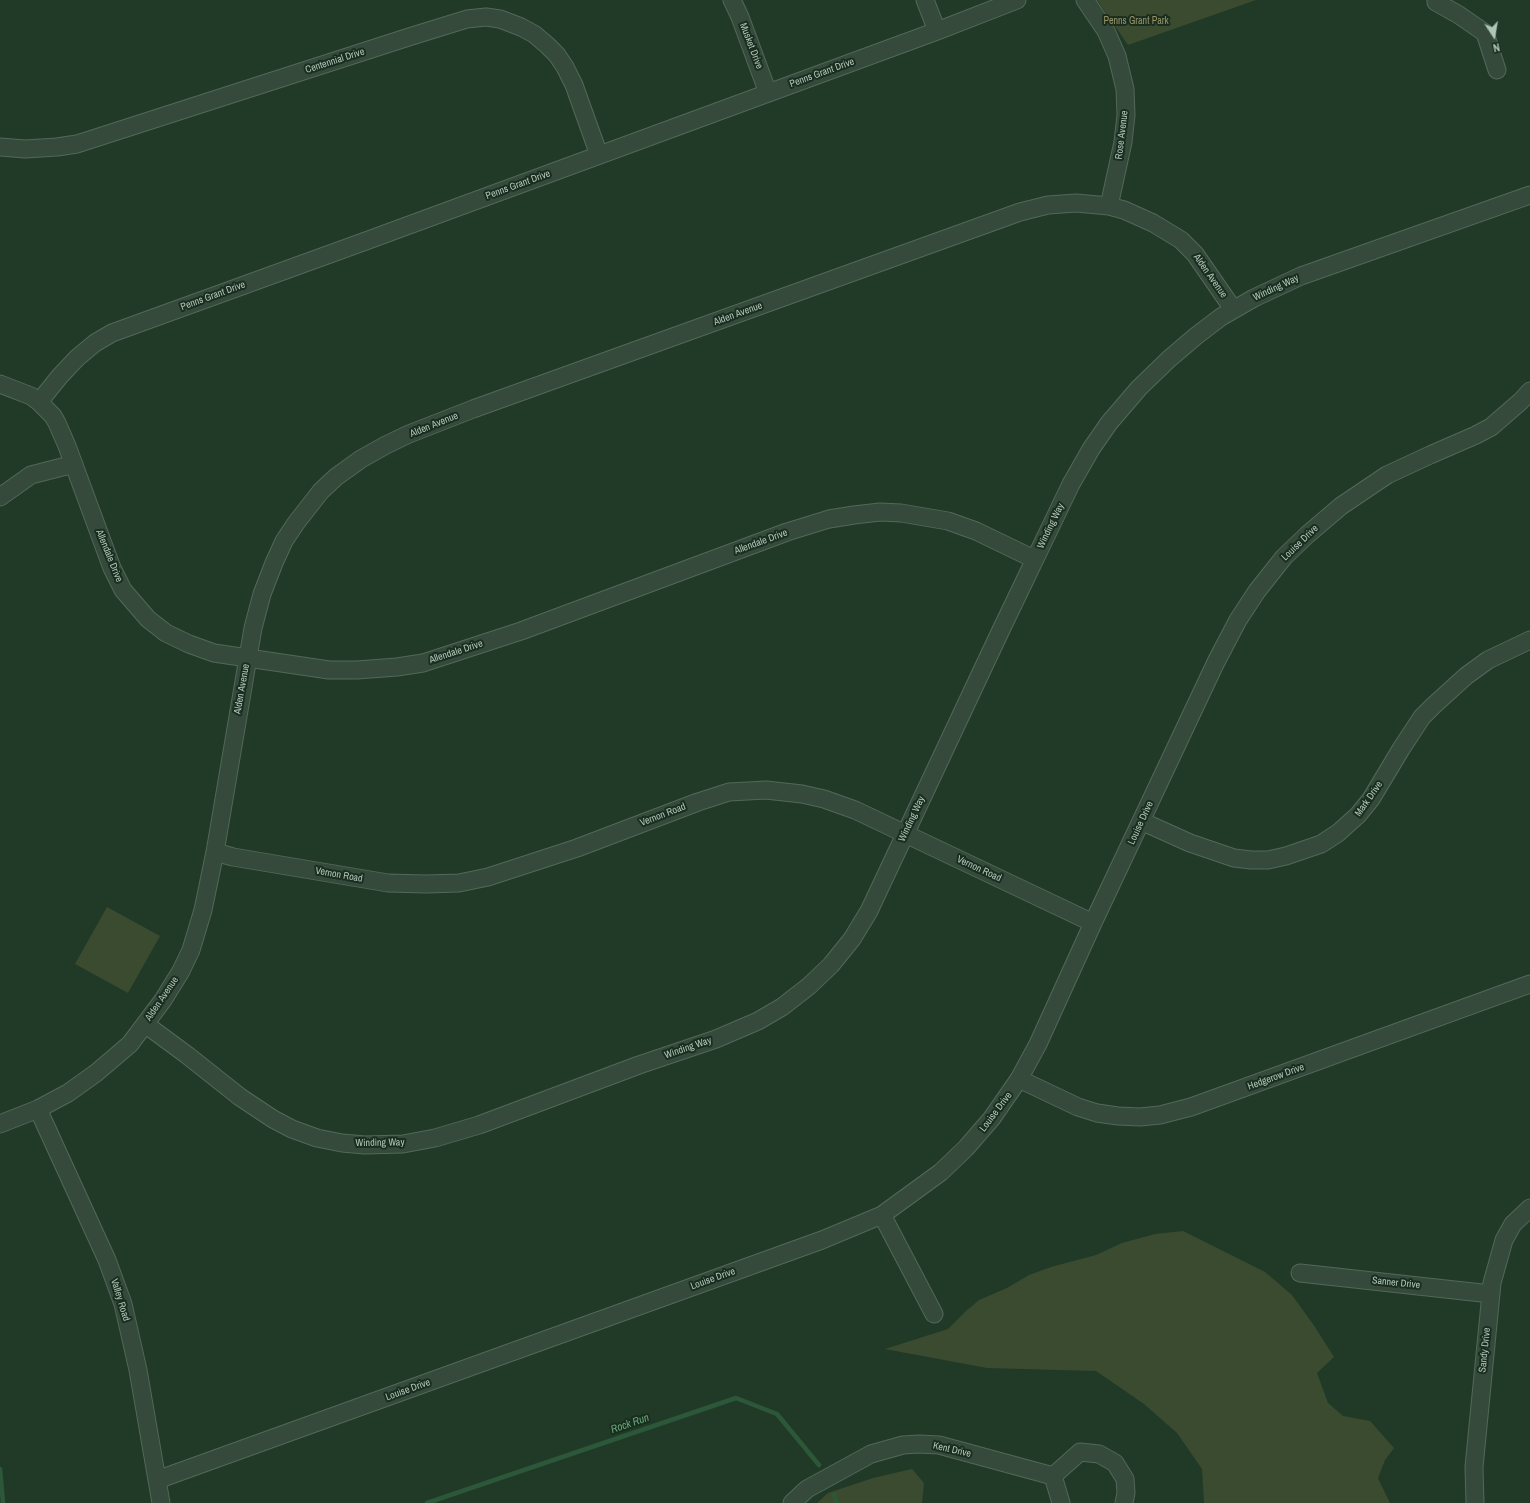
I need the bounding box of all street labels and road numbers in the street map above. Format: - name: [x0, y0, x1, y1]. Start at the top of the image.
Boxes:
- street label: Musket Drive: [737, 21, 765, 71]
- street label: Centennial Drive: [304, 46, 366, 76]
- street label: Penns Grant Drive: [788, 56, 856, 90]
- street label: Rose Avenue: [1113, 110, 1131, 160]
- street label: Penns Grant Drive: [484, 168, 552, 202]
- street label: Alden Avenue: [1190, 252, 1230, 300]
- street label: Winding Way: [1251, 272, 1301, 304]
- street label: Penns Grant Drive: [179, 279, 247, 313]
- street label: Alden Avenue: [712, 300, 764, 328]
- street label: Alden Avenue: [408, 410, 460, 440]
- street label: Winding Way: [1035, 501, 1067, 551]
- street label: Louise Drive: [1279, 523, 1321, 563]
- street label: Allendale Drive: [733, 527, 789, 557]
- street label: Allendale Drive: [93, 528, 125, 584]
- street label: Allendale Drive: [428, 638, 484, 666]
- street label: Alden Avenue: [232, 663, 252, 715]
- street label: Mark Drive: [1353, 779, 1385, 819]
- street label: Winding Way: [896, 794, 928, 844]
- street label: Louise Drive: [1126, 799, 1156, 847]
- street label: Vernon Road: [639, 801, 687, 829]
- street label: Vernon Road: [955, 853, 1003, 885]
- street label: Vernon Road: [314, 865, 364, 885]
- street label: Alden Avenue: [143, 975, 181, 1023]
- street label: Winding Way: [663, 1034, 713, 1062]
- street label: Hedgerow Drive: [1246, 1061, 1306, 1093]
- street label: Louise Drive: [977, 1090, 1015, 1134]
- street label: Winding Way: [355, 1137, 405, 1149]
- street label: Louise Drive: [689, 1265, 737, 1293]
- street label: Sanner Drive: [1371, 1275, 1421, 1291]
- street label: Valley Road: [108, 1277, 132, 1323]
- street label: Sandy Drive: [1477, 1327, 1493, 1373]
- street label: Louise Drive: [384, 1376, 432, 1404]
- street label: Kent Drive: [932, 1440, 972, 1460]

